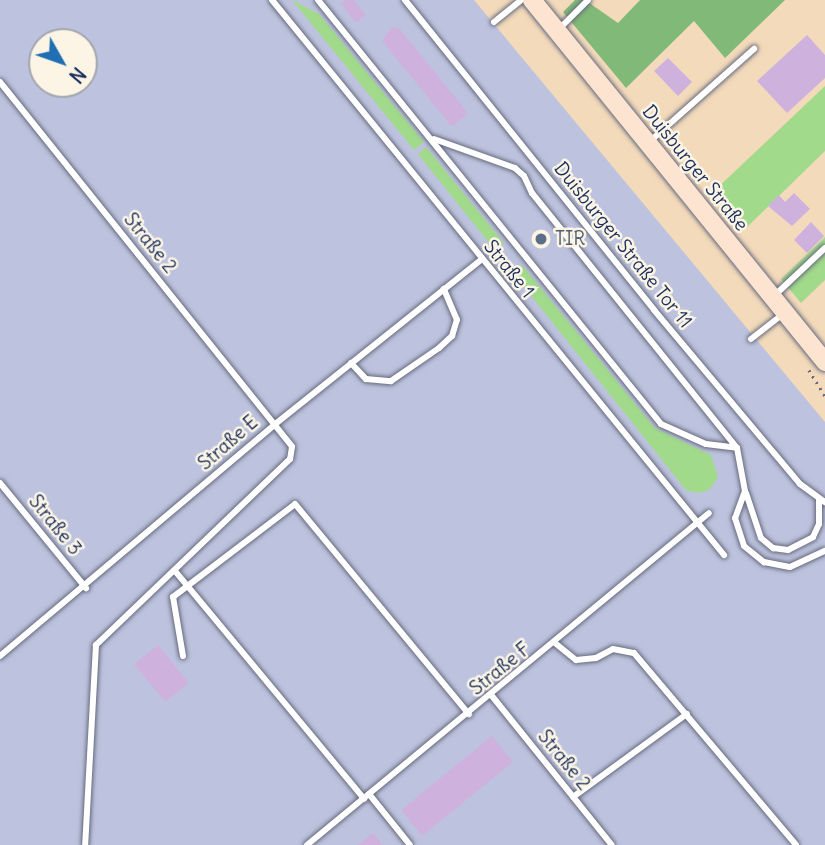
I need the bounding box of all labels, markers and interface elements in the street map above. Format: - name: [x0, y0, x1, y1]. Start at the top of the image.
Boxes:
- north arrow: [28, 28, 98, 98]
- text: N: [64, 62, 91, 88]
- street label: Duisburger Straße: [637, 100, 753, 236]
- street label: Duisburger Straße Tor 11: [549, 158, 697, 332]
- street label: Straße 2: [119, 208, 181, 278]
- place label: TIR: [555, 228, 585, 250]
- marker: TIR: [533, 231, 549, 247]
- street label: Straße 1: [479, 236, 539, 302]
- street label: Straße E: [194, 411, 262, 475]
- street label: Straße 3: [24, 490, 86, 560]
- street label: Straße F: [465, 638, 535, 700]
- street label: Straße 2: [533, 725, 595, 795]

